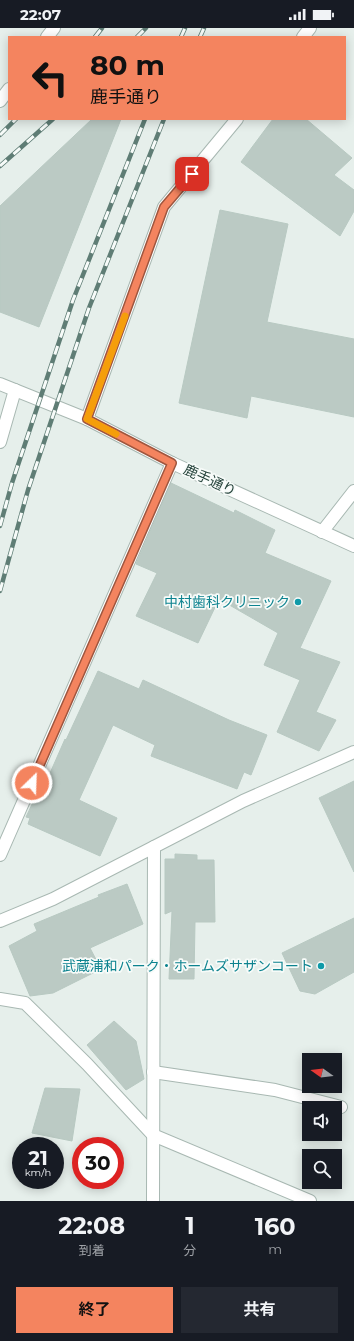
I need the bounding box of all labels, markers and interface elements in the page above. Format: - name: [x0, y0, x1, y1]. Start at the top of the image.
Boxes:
- text: 22:07: [20, 5, 61, 24]
- text: 80 m: [90, 48, 165, 82]
- icon: left: [24, 52, 76, 104]
- text: 鹿手通り: [90, 86, 162, 108]
- pin: [175, 157, 209, 191]
- icon: arrive: [181, 163, 203, 185]
- street label: 鹿手通り: [181, 460, 239, 500]
- place label: 中村歯科クリニック: [164, 593, 290, 611]
- marker: 中村歯科クリニック: [293, 597, 303, 607]
- position arrow: [11, 762, 53, 804]
- place label: 武蔵浦和パーク・ホームズサザンコート: [62, 957, 313, 975]
- marker: 武蔵浦和パーク・ホームズサザンコート: [316, 961, 326, 971]
- north arrow: [302, 1053, 342, 1093]
- map controls: [302, 1053, 342, 1189]
- button: sound: [302, 1101, 342, 1141]
- speed limit sign: 30: [72, 1137, 124, 1189]
- text: 21: [28, 1146, 48, 1170]
- button: search: [302, 1149, 342, 1189]
- text: km/h: [25, 1166, 51, 1179]
- text: 22:08: [58, 1211, 125, 1240]
- text: 1: [185, 1211, 195, 1240]
- text: 160: [255, 1212, 296, 1241]
- text: m: [268, 1241, 282, 1257]
- text: 到着: [79, 1242, 105, 1258]
- text: 分: [183, 1242, 196, 1258]
- button: 終了: [16, 1287, 173, 1333]
- button: 共有: [181, 1287, 338, 1333]

